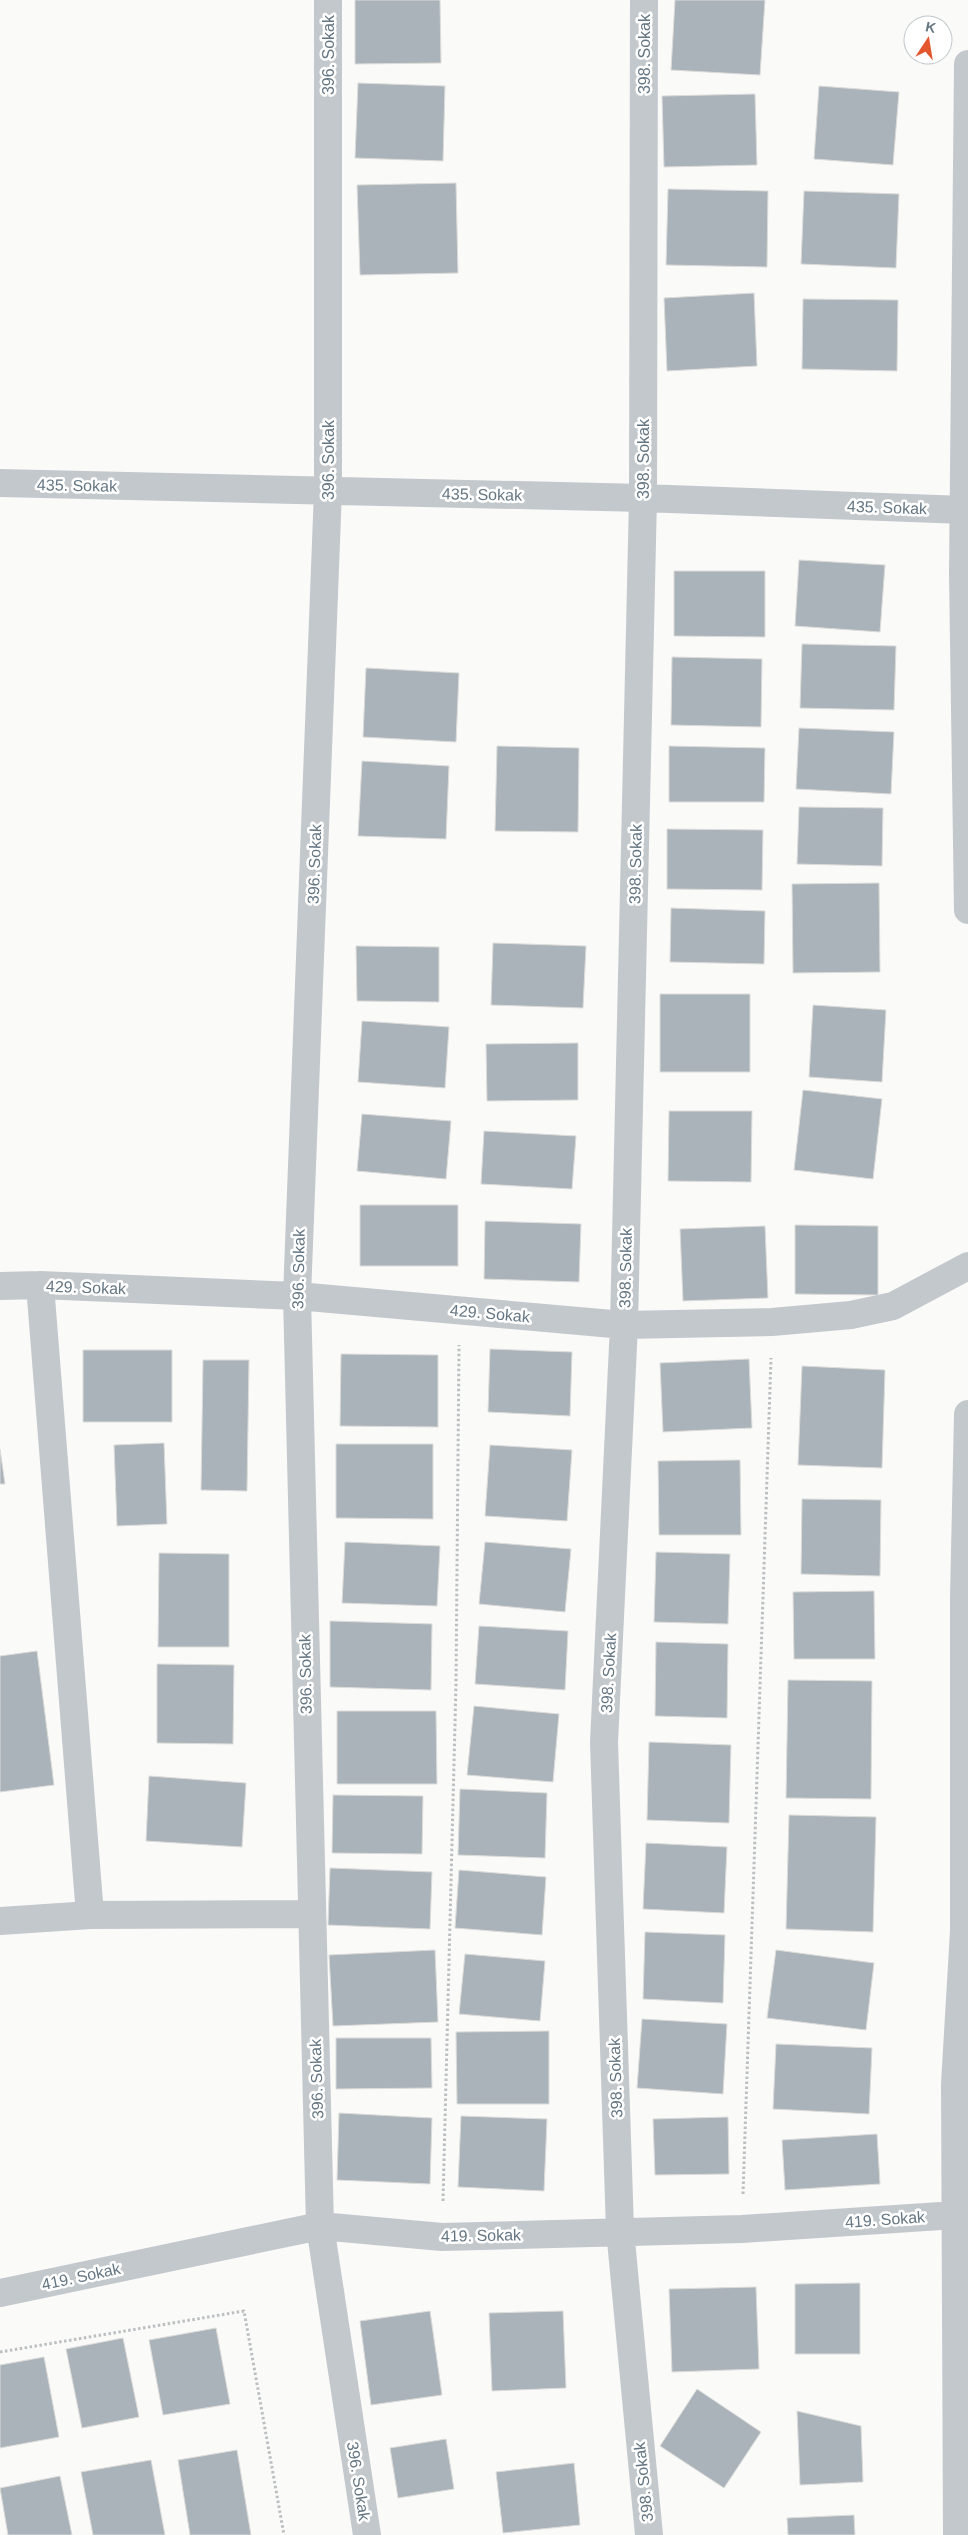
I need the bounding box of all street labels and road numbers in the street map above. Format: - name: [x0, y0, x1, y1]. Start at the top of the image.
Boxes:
- street label: 398. Sokak: [636, 13, 653, 94]
- street label: 396. Sokak: [320, 14, 337, 95]
- street label: 398. Sokak: [635, 418, 652, 499]
- street label: 396. Sokak: [320, 419, 337, 500]
- street label: 435. Sokak: [37, 476, 118, 495]
- street label: 435. Sokak: [442, 485, 523, 504]
- street label: 435. Sokak: [847, 498, 928, 517]
- street label: 396. Sokak: [305, 823, 324, 904]
- street label: 398. Sokak: [626, 823, 645, 904]
- street label: 398. Sokak: [616, 1227, 635, 1308]
- street label: 396. Sokak: [289, 1228, 308, 1309]
- street label: 429. Sokak: [46, 1278, 127, 1297]
- street label: 429. Sokak: [449, 1302, 532, 1326]
- street label: 398. Sokak: [598, 1632, 619, 1713]
- street label: 396. Sokak: [296, 1633, 315, 1714]
- street label: 398. Sokak: [606, 2037, 625, 2118]
- street label: 396. Sokak: [307, 2038, 326, 2119]
- street label: 419. Sokak: [845, 2208, 927, 2231]
- street label: 419. Sokak: [441, 2226, 522, 2245]
- street label: 419. Sokak: [40, 2260, 123, 2293]
- street label: 396. Sokak: [344, 2440, 373, 2523]
- street label: 398. Sokak: [631, 2440, 656, 2523]

